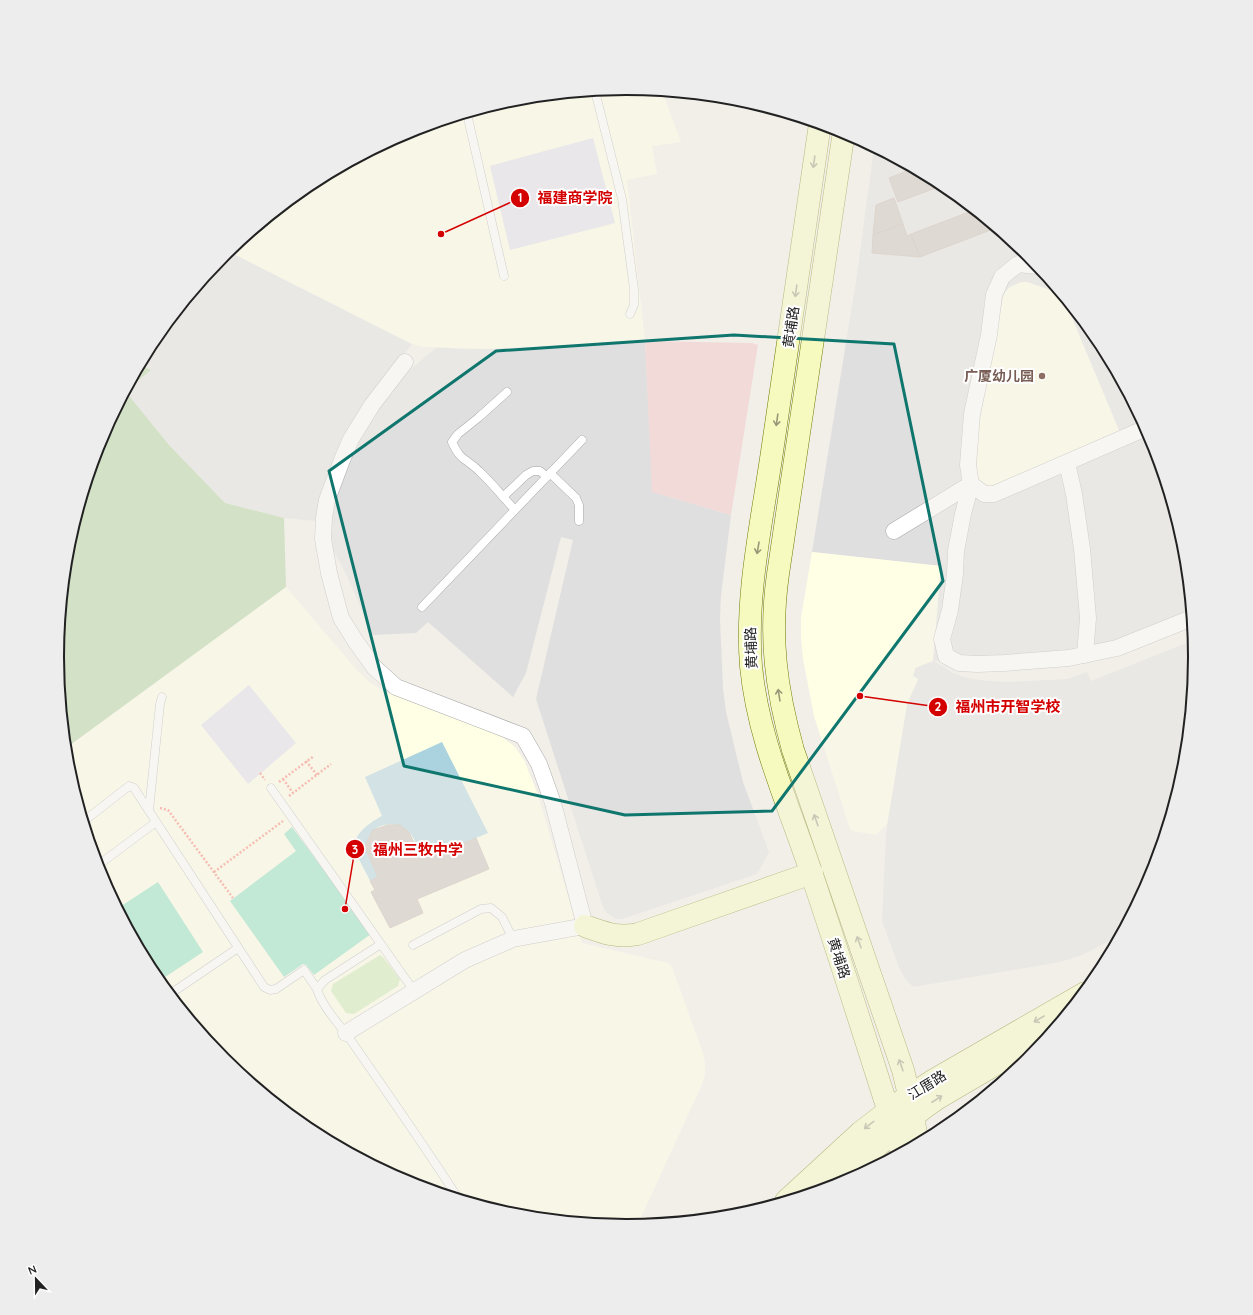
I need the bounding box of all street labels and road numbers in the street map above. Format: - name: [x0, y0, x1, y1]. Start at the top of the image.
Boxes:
- street label: 黄埔路: [779, 305, 803, 349]
- street label: 黄埔路: [741, 627, 761, 669]
- street label: 黄埔路: [824, 935, 854, 981]
- street label: 江厝路: [904, 1066, 950, 1104]

